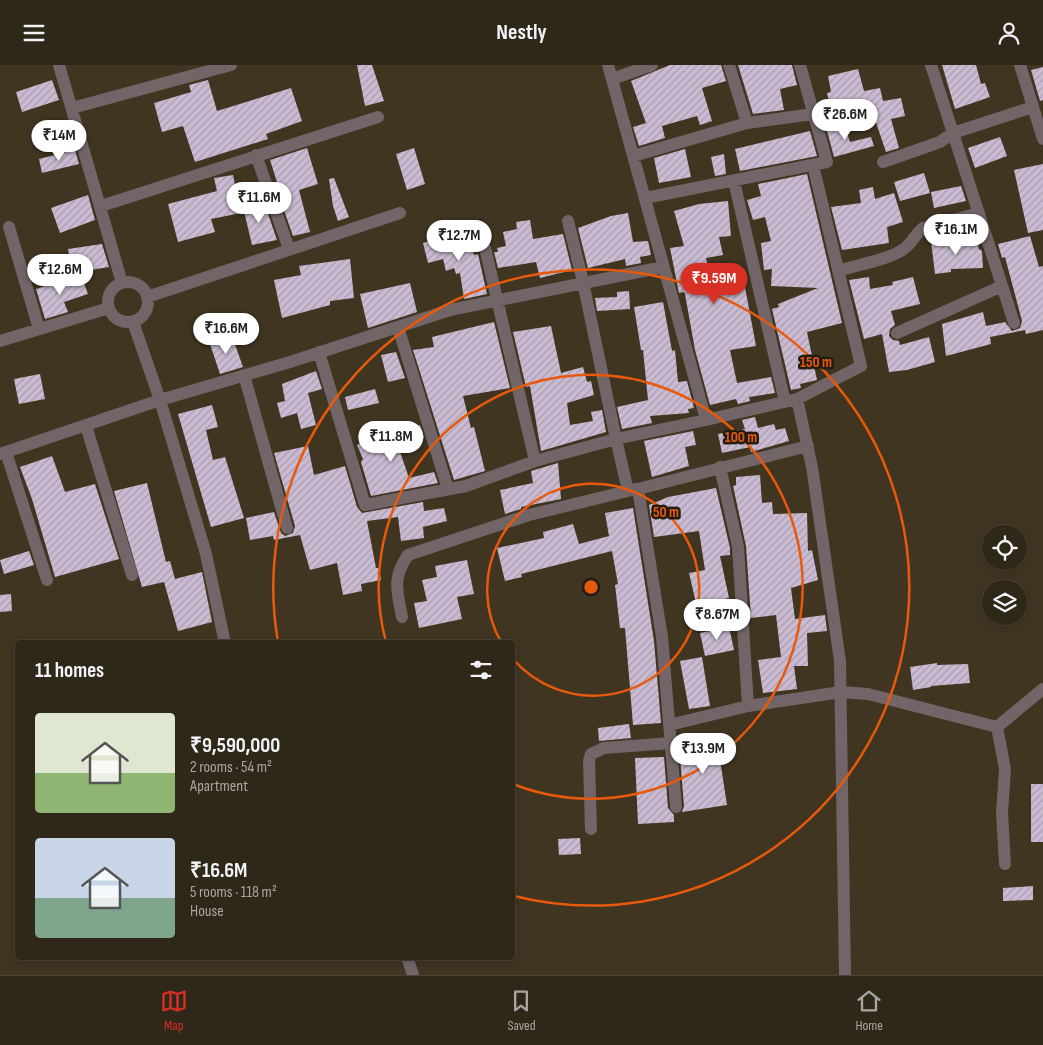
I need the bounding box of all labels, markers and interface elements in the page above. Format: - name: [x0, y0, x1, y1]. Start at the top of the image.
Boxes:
- icon: menu: [20, 19, 48, 47]
- text: Nestly: [496, 19, 547, 46]
- icon: person: [995, 19, 1023, 47]
- pin: ₹26.6M: [804, 99, 886, 141]
- text: ₹26.6M: [823, 105, 867, 124]
- pin: ₹14M: [29, 119, 89, 162]
- text: ₹14M: [42, 126, 76, 145]
- pin: ₹11.6M: [218, 181, 300, 224]
- text: ₹11.6M: [237, 188, 281, 207]
- pin: ₹16.1M: [915, 213, 997, 256]
- pin: ₹12.7M: [418, 219, 500, 262]
- text: ₹16.1M: [935, 220, 977, 239]
- text: ₹12.7M: [438, 226, 480, 245]
- pin: ₹12.6M: [19, 253, 101, 296]
- text: ₹12.6M: [38, 260, 82, 279]
- pin: ₹9.59M: [673, 263, 755, 305]
- text: ₹9.59M: [692, 269, 736, 288]
- pin: ₹16.6M: [185, 313, 267, 355]
- text: ₹16.6M: [204, 319, 248, 338]
- text: 150 m: [800, 353, 832, 372]
- pin: ₹11.8M: [350, 421, 432, 463]
- text: ₹11.8M: [369, 427, 413, 446]
- text: 100 m: [725, 428, 757, 447]
- text: 50 m: [653, 503, 679, 522]
- map controls: [982, 525, 1027, 625]
- button: locate: [982, 525, 1027, 570]
- centre of rings: [582, 578, 600, 596]
- button: layers: [982, 580, 1027, 625]
- pin: ₹8.67M: [676, 599, 758, 641]
- text: ₹8.67M: [695, 605, 739, 624]
- icon: filters: [467, 656, 495, 684]
- text: 11 homes: [35, 658, 104, 683]
- icon: home: [75, 733, 135, 793]
- text: ₹9,590,000: [190, 733, 280, 758]
- pin: ₹13.9M: [662, 733, 744, 775]
- text: ₹13.9M: [681, 739, 725, 758]
- text: 2 rooms · 54 m²: [190, 758, 272, 777]
- text: Apartment: [190, 777, 248, 796]
- icon: home: [75, 858, 135, 918]
- text: ₹16.6M: [190, 858, 247, 883]
- text: 5 rooms · 118 m²: [190, 883, 277, 902]
- text: House: [190, 902, 224, 921]
- tab: Map: [160, 987, 188, 1034]
- tab: Saved: [507, 987, 536, 1034]
- tab: Home: [855, 987, 883, 1034]

